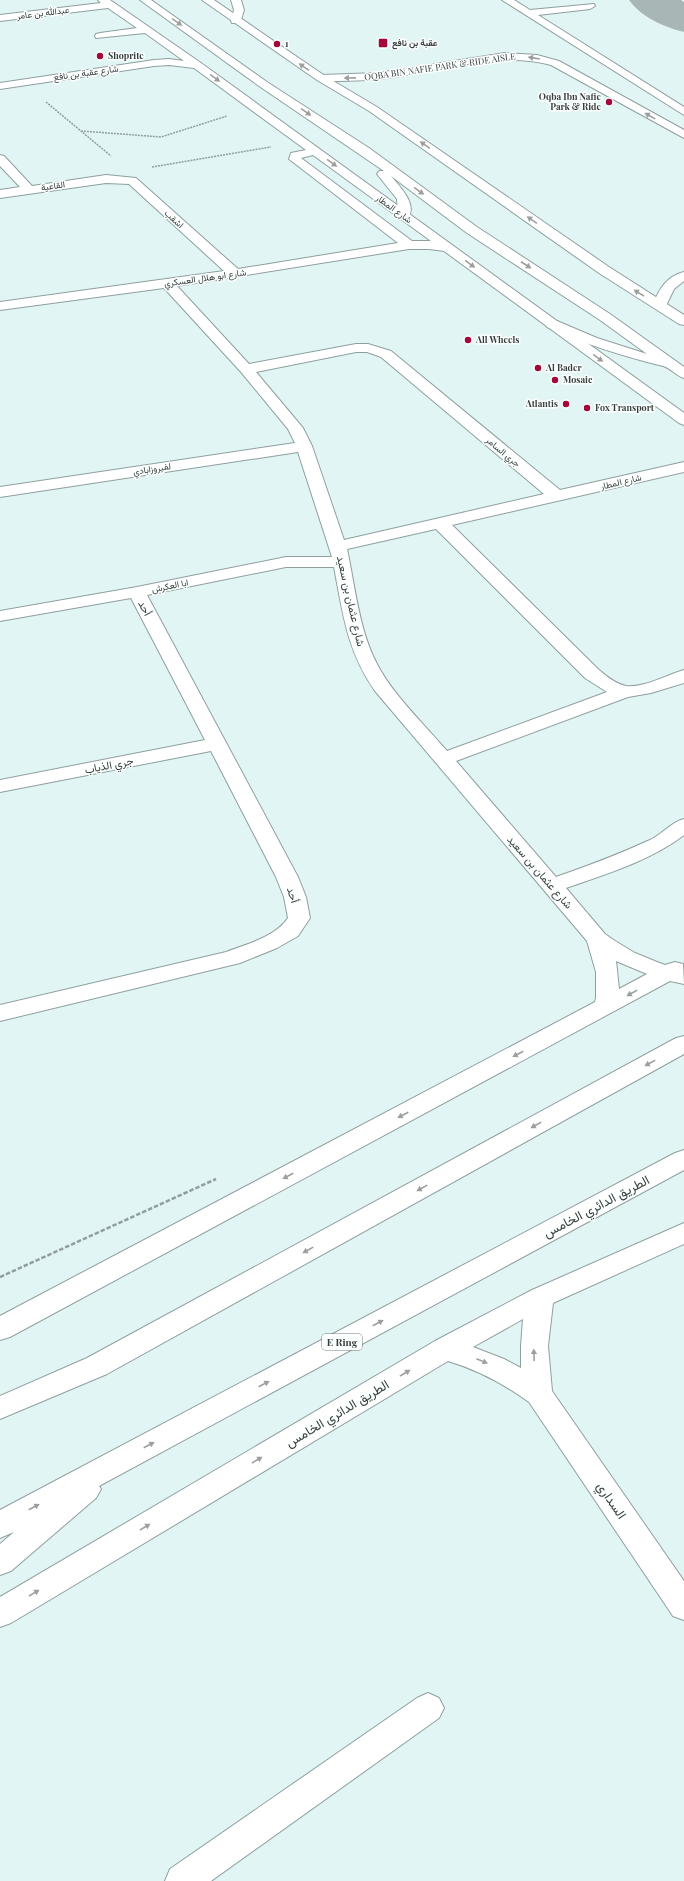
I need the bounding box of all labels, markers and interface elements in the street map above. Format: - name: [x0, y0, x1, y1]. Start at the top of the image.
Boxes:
- street label: عبدالله بن عامر: [15, 3, 70, 22]
- one-way arrow: [171, 18, 182, 26]
- place label: عقبة بن نافع: [392, 36, 438, 50]
- place label: 1: [285, 37, 289, 49]
- marker: عقبة بن نافع: [377, 37, 389, 49]
- marker: 1: [272, 39, 282, 49]
- place label: Shoprite: [108, 49, 144, 61]
- street label: OQBA BIN NAFIE PARK & RIDE AISLE: [363, 49, 517, 83]
- marker: Shoprite: [95, 51, 105, 61]
- one-way arrow: [528, 54, 540, 60]
- street label: شارع عقبة بن نافع: [53, 62, 119, 83]
- one-way arrow: [299, 63, 310, 71]
- one-way arrow: [210, 74, 220, 82]
- one-way arrow: [344, 74, 356, 81]
- place label: Oqba Ibn Nafie Park & Ride: [539, 90, 601, 112]
- marker: Oqba Ibn Nafie Park & Ride: [604, 97, 614, 107]
- one-way arrow: [301, 108, 312, 116]
- one-way arrow: [644, 112, 656, 119]
- one-way arrow: [420, 141, 430, 149]
- one-way arrow: [326, 159, 337, 167]
- street label: القاعية: [40, 177, 66, 193]
- one-way arrow: [413, 187, 424, 195]
- street label: شارع المطار: [373, 190, 415, 226]
- street label: اشقب: [162, 206, 187, 230]
- one-way arrow: [526, 216, 537, 224]
- one-way arrow: [465, 260, 476, 269]
- one-way arrow: [520, 261, 531, 269]
- street label: شارع ابو هلال العسكري: [163, 265, 247, 291]
- one-way arrow: [633, 289, 645, 296]
- place label: All Wheels: [475, 333, 519, 345]
- marker: All Wheels: [463, 335, 473, 345]
- one-way arrow: [592, 354, 603, 362]
- place label: Al Bader: [545, 361, 582, 373]
- marker: Al Bader: [533, 363, 543, 373]
- place label: Mosaic: [563, 373, 593, 385]
- marker: Mosaic: [550, 375, 560, 385]
- place label: Atlantis: [525, 397, 558, 409]
- marker: Atlantis: [561, 399, 571, 409]
- place label: Fox Transport: [595, 401, 655, 413]
- marker: Fox Transport: [582, 403, 592, 413]
- street label: جري السامر: [482, 433, 523, 471]
- street label: لفيروزابادي: [132, 459, 172, 479]
- street label: شارع المطار: [598, 470, 643, 493]
- street label: شارع عثمان بن سعيد: [333, 554, 369, 648]
- street label: ابا العكرش: [150, 576, 189, 595]
- street label: أحد: [135, 597, 156, 619]
- street label: جري الذياب: [83, 752, 135, 780]
- street label: شارع عثمان بن سعيد: [504, 832, 577, 912]
- street label: أحد: [284, 885, 303, 905]
- one-way arrow: [626, 989, 638, 996]
- one-way arrow: [512, 1051, 524, 1057]
- one-way arrow: [644, 1060, 656, 1066]
- one-way arrow: [397, 1112, 409, 1118]
- one-way arrow: [530, 1122, 542, 1129]
- street label: الطريق الدائري الخامس: [540, 1170, 653, 1243]
- one-way arrow: [282, 1173, 294, 1179]
- one-way arrow: [416, 1184, 428, 1191]
- one-way arrow: [302, 1247, 314, 1254]
- one-way arrow: [372, 1319, 384, 1326]
- road number: E Ring: [322, 1334, 362, 1350]
- one-way arrow: [531, 1348, 537, 1361]
- one-way arrow: [477, 1358, 489, 1364]
- one-way arrow: [399, 1369, 411, 1376]
- street label: الطريق الدائري الخامس: [282, 1375, 393, 1453]
- one-way arrow: [258, 1381, 270, 1387]
- one-way arrow: [143, 1442, 155, 1449]
- one-way arrow: [251, 1457, 263, 1464]
- street label: السداري: [591, 1478, 631, 1523]
- one-way arrow: [29, 1503, 40, 1510]
- one-way arrow: [139, 1523, 151, 1530]
- one-way arrow: [29, 1589, 39, 1597]

